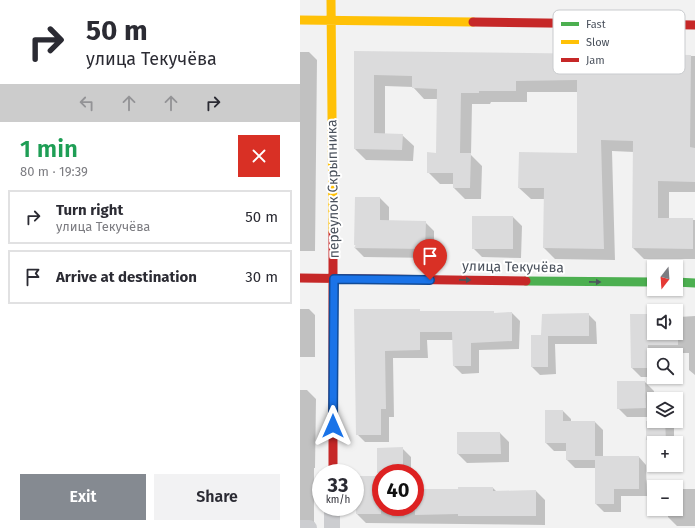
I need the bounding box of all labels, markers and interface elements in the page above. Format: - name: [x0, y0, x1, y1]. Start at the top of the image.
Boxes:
- legend: [553, 10, 685, 74]
- text: 50 m: [86, 14, 148, 47]
- icon: right: [20, 16, 72, 68]
- text: Fast: [586, 18, 606, 31]
- text: Slow: [586, 36, 610, 49]
- text: улица Текучёва: [86, 48, 217, 70]
- text: Jam: [586, 54, 605, 67]
- icon: left: [76, 92, 98, 114]
- icon: ahead: [118, 92, 140, 114]
- icon: ahead: [160, 92, 182, 114]
- icon: right: [202, 92, 224, 114]
- street label: переулок Скрыпника: [323, 119, 343, 259]
- text: 1 min: [20, 135, 78, 163]
- button: close: [238, 135, 280, 177]
- text: 80 m · 19:39: [20, 164, 88, 179]
- text: Turn right: [56, 201, 123, 219]
- icon: right: [22, 206, 44, 228]
- text: 50 m: [245, 208, 278, 226]
- text: улица Текучёва: [56, 219, 150, 234]
- pin: [413, 239, 447, 280]
- icon: arrive: [419, 245, 441, 267]
- street label: улица Текучёва: [462, 258, 564, 276]
- north arrow: [647, 260, 683, 296]
- map controls: [647, 260, 683, 516]
- icon: arrive: [22, 266, 44, 288]
- text: Arrive at destination: [56, 268, 197, 286]
- text: 30 m: [245, 268, 278, 286]
- one-way arrow: [459, 277, 472, 283]
- one-way arrow: [589, 279, 602, 285]
- button: sound: [647, 304, 683, 340]
- button: search: [647, 348, 683, 384]
- button: layers: [647, 392, 683, 428]
- position arrow: [312, 405, 354, 447]
- button: +: [647, 436, 683, 472]
- speed limit sign: 40: [372, 464, 424, 516]
- text: 33: [328, 473, 348, 497]
- button: Exit: [20, 474, 146, 520]
- button: Share: [154, 474, 280, 520]
- button: −: [647, 480, 683, 516]
- text: km/h: [326, 494, 350, 506]

